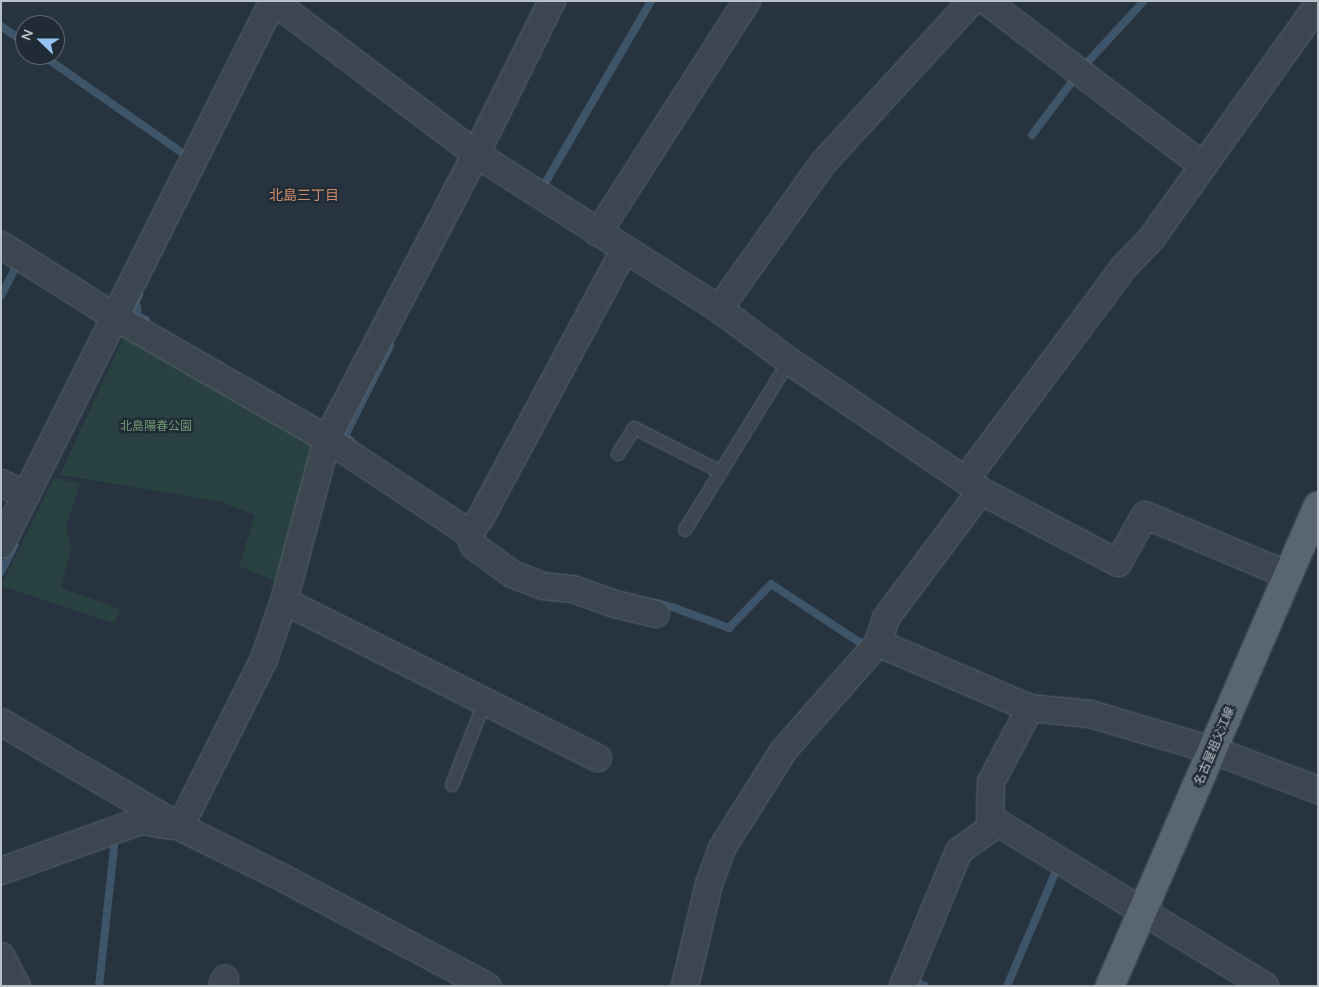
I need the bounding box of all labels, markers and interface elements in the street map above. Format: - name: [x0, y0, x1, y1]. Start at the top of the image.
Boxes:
- north arrow: [15, 15, 65, 65]
- text: N: [17, 27, 37, 43]
- district label: 北島三丁目: [269, 187, 339, 203]
- park label: 北島陽春公園: [120, 419, 192, 433]
- street label: 名古屋祖父江線: [1191, 705, 1237, 787]

